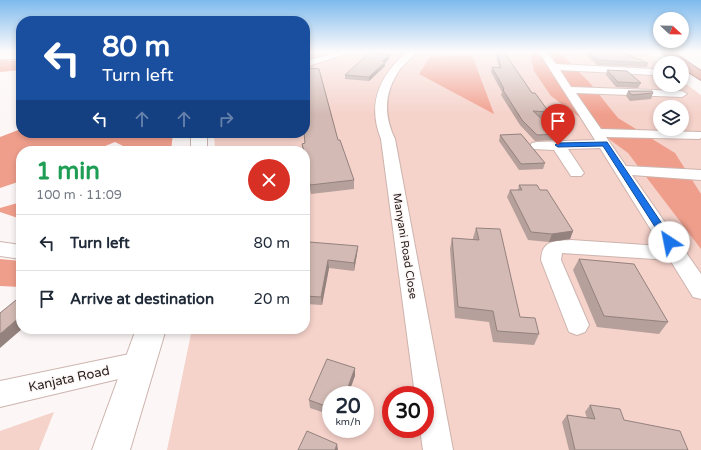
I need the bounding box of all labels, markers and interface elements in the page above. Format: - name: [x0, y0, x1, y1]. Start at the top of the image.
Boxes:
- north arrow: [653, 12, 689, 48]
- map controls: [653, 12, 689, 136]
- text: 80 m: [102, 30, 170, 64]
- icon: left: [36, 32, 88, 84]
- button: search: [653, 56, 689, 92]
- text: Turn left: [102, 64, 174, 86]
- button: layers: [653, 100, 689, 136]
- pin: [541, 104, 575, 145]
- icon: left: [89, 108, 111, 130]
- icon: ahead: [131, 108, 153, 130]
- icon: ahead: [173, 108, 195, 130]
- icon: right: [215, 108, 237, 130]
- icon: arrive: [547, 110, 569, 132]
- text: 1 min: [36, 157, 100, 186]
- button: close: [248, 159, 290, 201]
- text: 100 m · 11:09: [36, 187, 122, 203]
- street label: Manyani Road Close: [390, 192, 420, 300]
- position arrow: [648, 221, 690, 263]
- icon: left: [36, 232, 58, 254]
- text: Turn left: [70, 234, 130, 252]
- text: 80 m: [253, 234, 290, 252]
- icon: arrive: [36, 288, 58, 310]
- text: Arrive at destination: [70, 290, 214, 308]
- text: 20 m: [253, 290, 290, 308]
- street label: Kanjata Road: [27, 363, 111, 395]
- speed limit sign: 30: [382, 386, 434, 438]
- text: 20: [335, 395, 361, 419]
- text: km/h: [335, 416, 361, 428]

